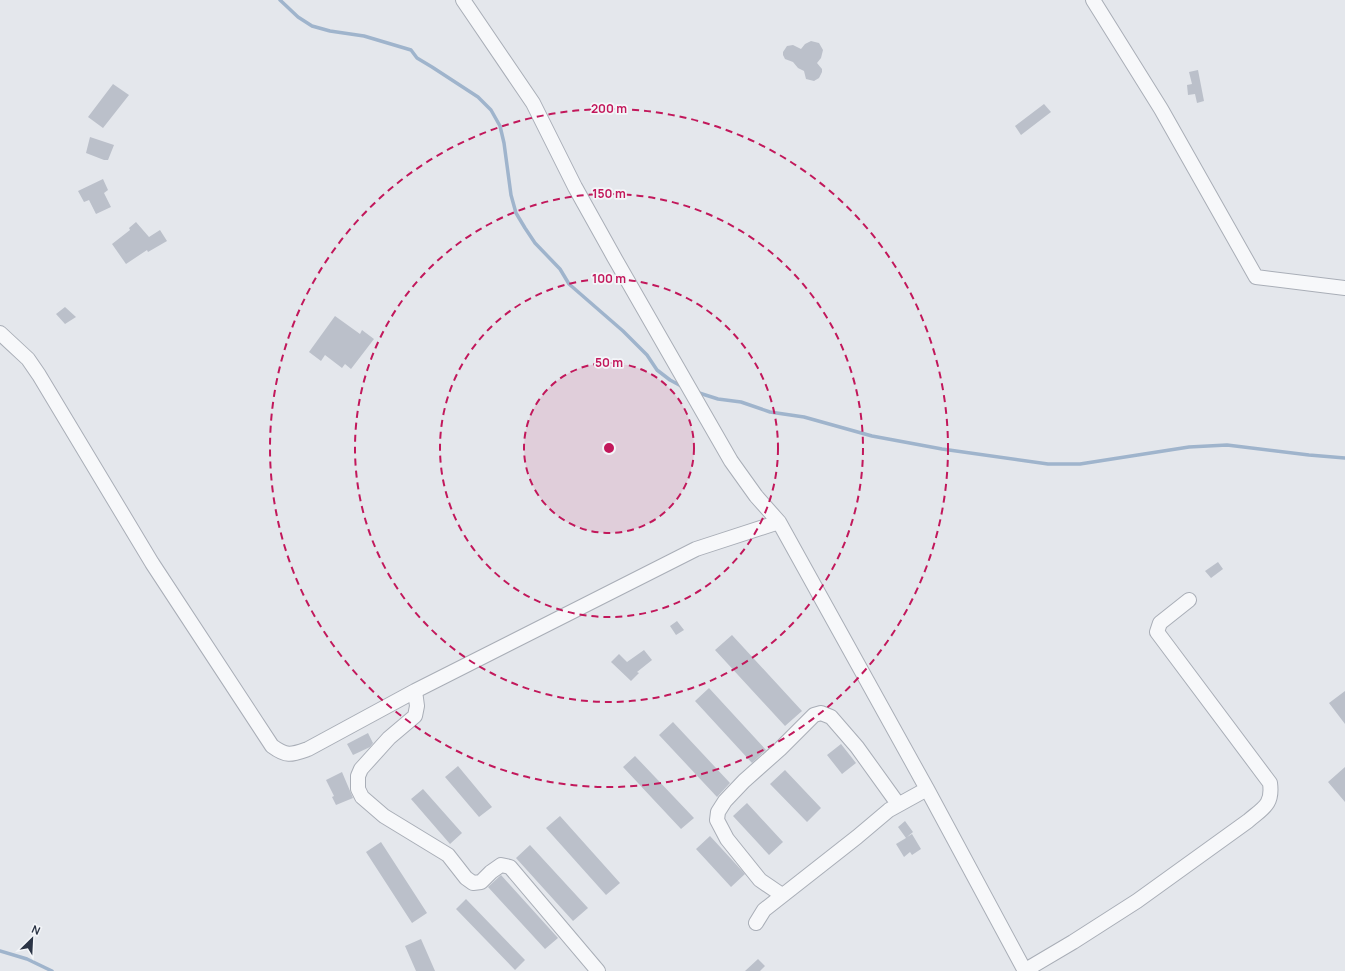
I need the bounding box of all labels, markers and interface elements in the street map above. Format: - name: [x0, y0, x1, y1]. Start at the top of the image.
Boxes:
- text: 200 m: [591, 100, 627, 117]
- text: 150 m: [592, 185, 626, 202]
- text: 100 m: [592, 270, 626, 287]
- text: 50 m: [595, 354, 623, 371]
- centre of rings: [602, 441, 616, 455]
- north arrow: [12, 919, 52, 959]
- text: N: [30, 921, 43, 938]

